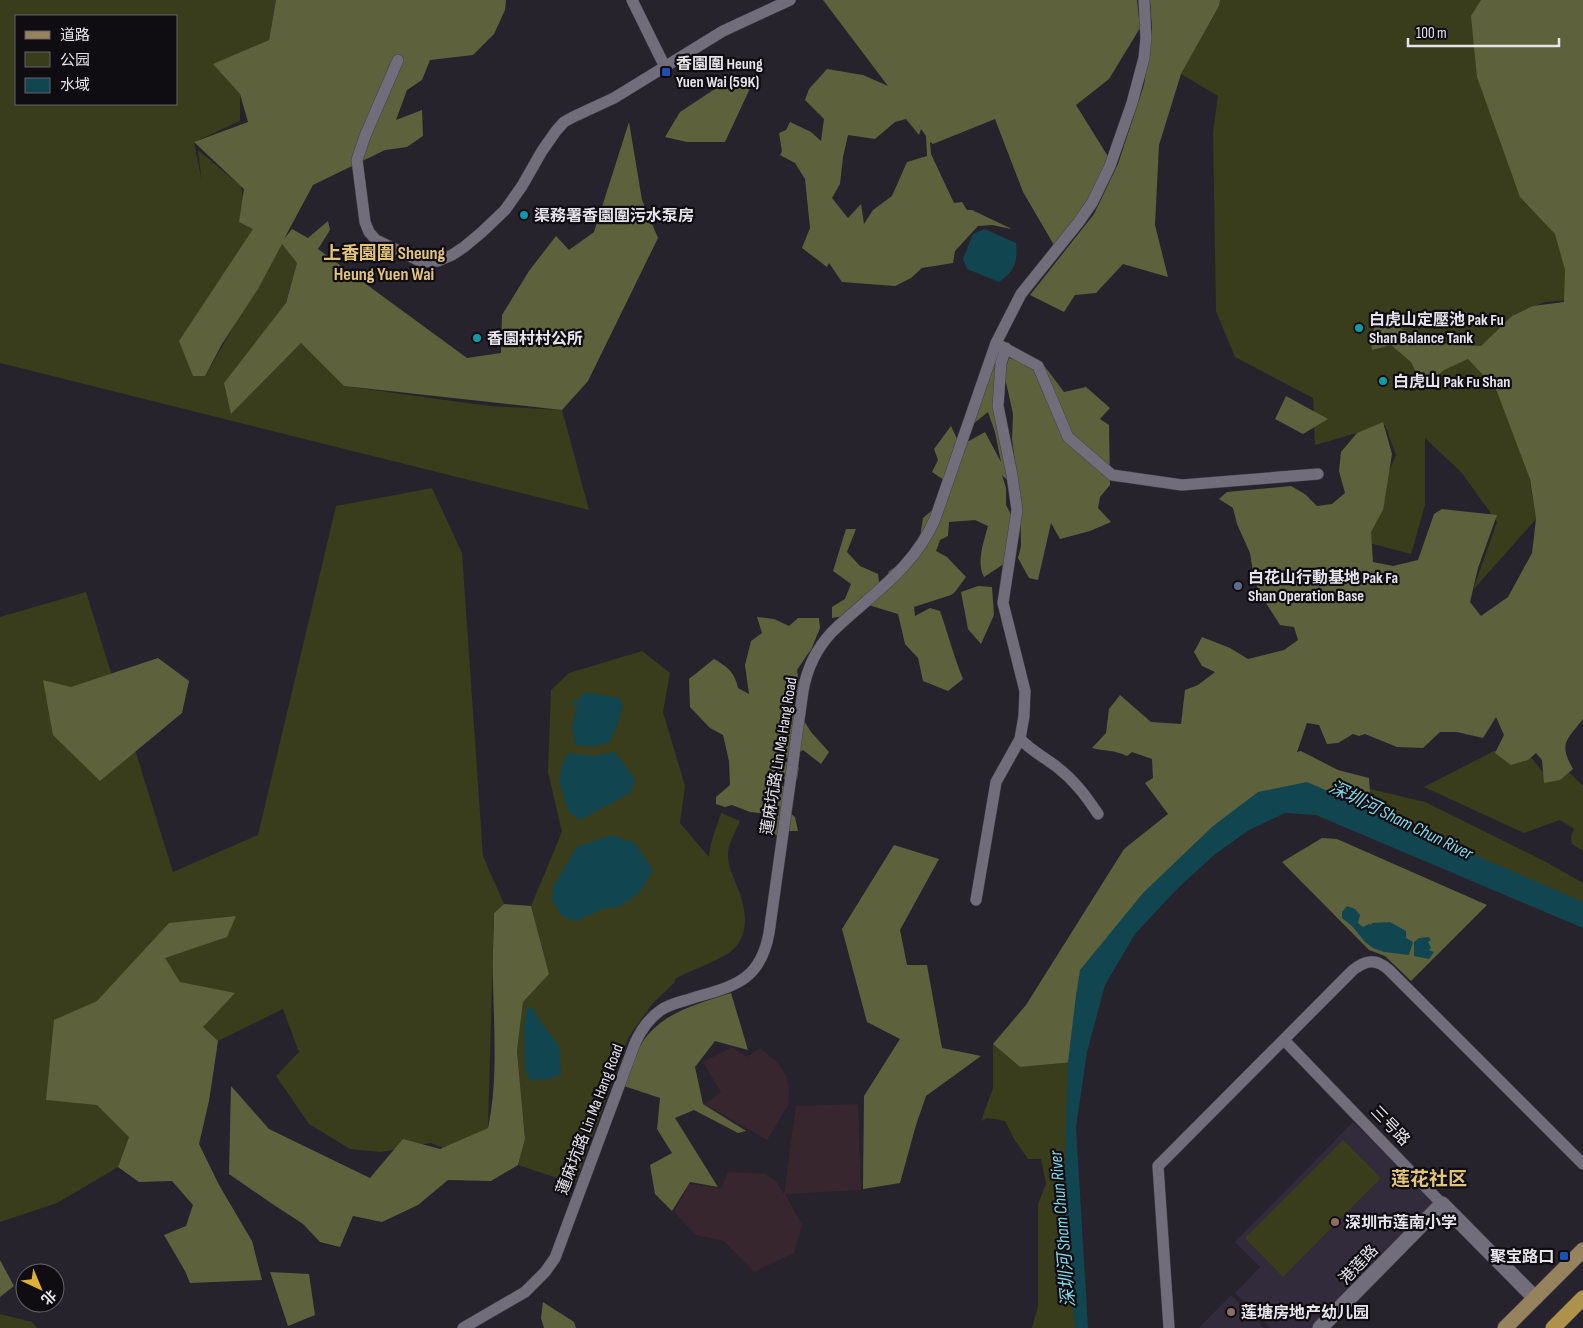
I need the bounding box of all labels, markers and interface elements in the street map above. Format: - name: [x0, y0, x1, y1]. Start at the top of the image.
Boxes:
- legend: [15, 15, 178, 105]
- scale bar: [1408, 15, 1559, 47]
- text: 100 m: [1416, 24, 1447, 43]
- text: 道路: [60, 26, 90, 45]
- text: 公园: [60, 51, 90, 70]
- place label: 香園圍 Heung Yuen Wai (59K): [676, 55, 763, 92]
- marker: 香園圍 Heung Yuen Wai (59K): [660, 66, 672, 78]
- text: 水域: [60, 76, 90, 95]
- place label: 渠務署香園圍污水泵房: [534, 207, 694, 226]
- marker: 渠務署香園圍污水泵房: [518, 209, 530, 221]
- district label: 上香園圍 Sheung Heung Yuen Wai: [323, 243, 445, 285]
- place label: 白虎山定壓池 Pak Fu Shan Balance Tank: [1369, 311, 1504, 348]
- marker: 白虎山定壓池 Pak Fu Shan Balance Tank: [1353, 322, 1365, 334]
- place label: 香園村村公所: [487, 329, 583, 349]
- marker: 香園村村公所: [471, 332, 483, 344]
- place label: 白虎山 Pak Fu Shan: [1393, 373, 1510, 392]
- marker: 白虎山 Pak Fu Shan: [1377, 375, 1389, 387]
- place label: 白花山行動基地 Pak Fa Shan Operation Base: [1248, 569, 1398, 606]
- marker: 白花山行動基地 Pak Fa Shan Operation Base: [1232, 580, 1244, 592]
- street label: 蓮麻坑路 Lin Ma Hang Road: [758, 676, 801, 837]
- water label: 深圳河 Sham Chun River: [1325, 777, 1477, 865]
- street label: 蓮麻坑路 Lin Ma Hang Road: [553, 1042, 628, 1198]
- street label: 三号路: [1366, 1102, 1413, 1150]
- water label: 深圳河 Sham Chun River: [1045, 1149, 1080, 1308]
- district label: 莲花社区: [1391, 1168, 1467, 1191]
- place label: 深圳市莲南小学: [1345, 1214, 1457, 1233]
- marker: 深圳市莲南小学: [1329, 1216, 1341, 1228]
- street label: 港莲路: [1336, 1241, 1383, 1289]
- place label: 聚宝路口: [1490, 1248, 1554, 1267]
- marker: 聚宝路口: [1558, 1250, 1570, 1262]
- north arrow: [15, 1263, 65, 1313]
- text: 北: [38, 1286, 60, 1308]
- place label: 莲塘房地产幼儿园: [1241, 1303, 1369, 1323]
- marker: 莲塘房地产幼儿园: [1225, 1306, 1237, 1318]

